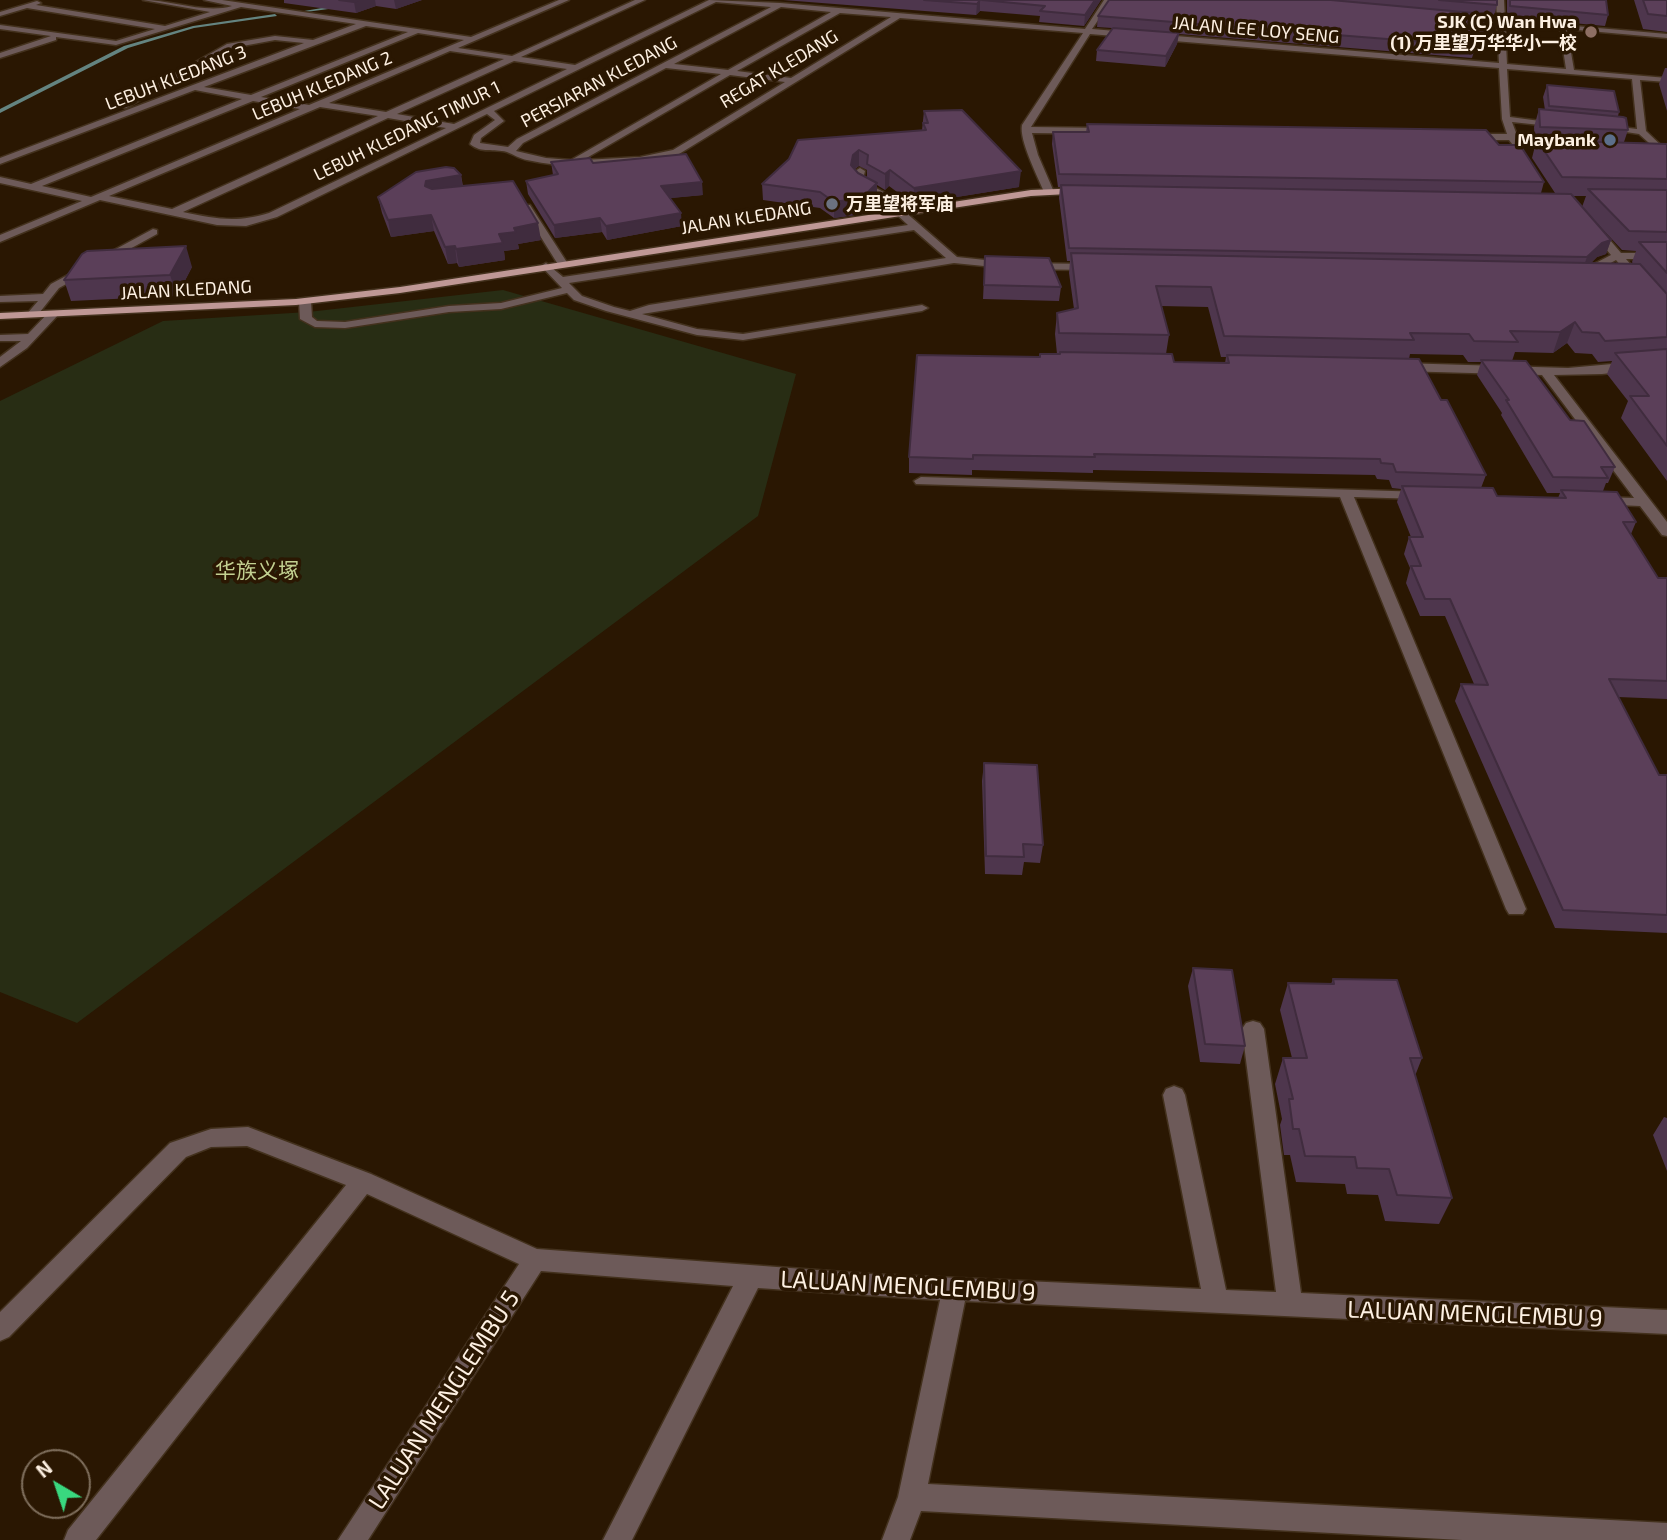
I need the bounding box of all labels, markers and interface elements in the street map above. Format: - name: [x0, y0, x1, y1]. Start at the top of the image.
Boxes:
- place label: SJK (C) Wan Hwa (1) 万里望万华华小一校: [1390, 11, 1577, 54]
- street label: JALAN LEE LOY SENG: [1172, 12, 1340, 48]
- marker: SJK (C) Wan Hwa (1) 万里望万华华小一校: [1583, 24, 1599, 40]
- street label: REGAT KLEDANG: [716, 25, 842, 113]
- street label: PERSIARAN KLEDANG: [517, 32, 681, 132]
- street label: LEBUH KLEDANG 3: [102, 41, 250, 115]
- street label: LEBUH KLEDANG 2: [249, 47, 395, 125]
- street label: LEBUH KLEDANG TIMUR 1: [310, 76, 504, 186]
- place label: Maybank: [1517, 129, 1596, 151]
- marker: Maybank: [1602, 132, 1618, 148]
- place label: 万里望将军庙: [846, 193, 954, 215]
- marker: 万里望将军庙: [824, 196, 840, 212]
- street label: JALAN KLEDANG: [679, 197, 813, 239]
- street label: JALAN KLEDANG: [120, 276, 252, 304]
- park label: 华族义塚: [215, 558, 299, 584]
- street label: LALUAN MENGLEMBU 9: [780, 1265, 1036, 1307]
- street label: LALUAN MENGLEMBU 5: [363, 1285, 525, 1515]
- street label: LALUAN MENGLEMBU 9: [1347, 1295, 1603, 1333]
- north arrow: [21, 1449, 91, 1519]
- text: N: [31, 1456, 56, 1482]

